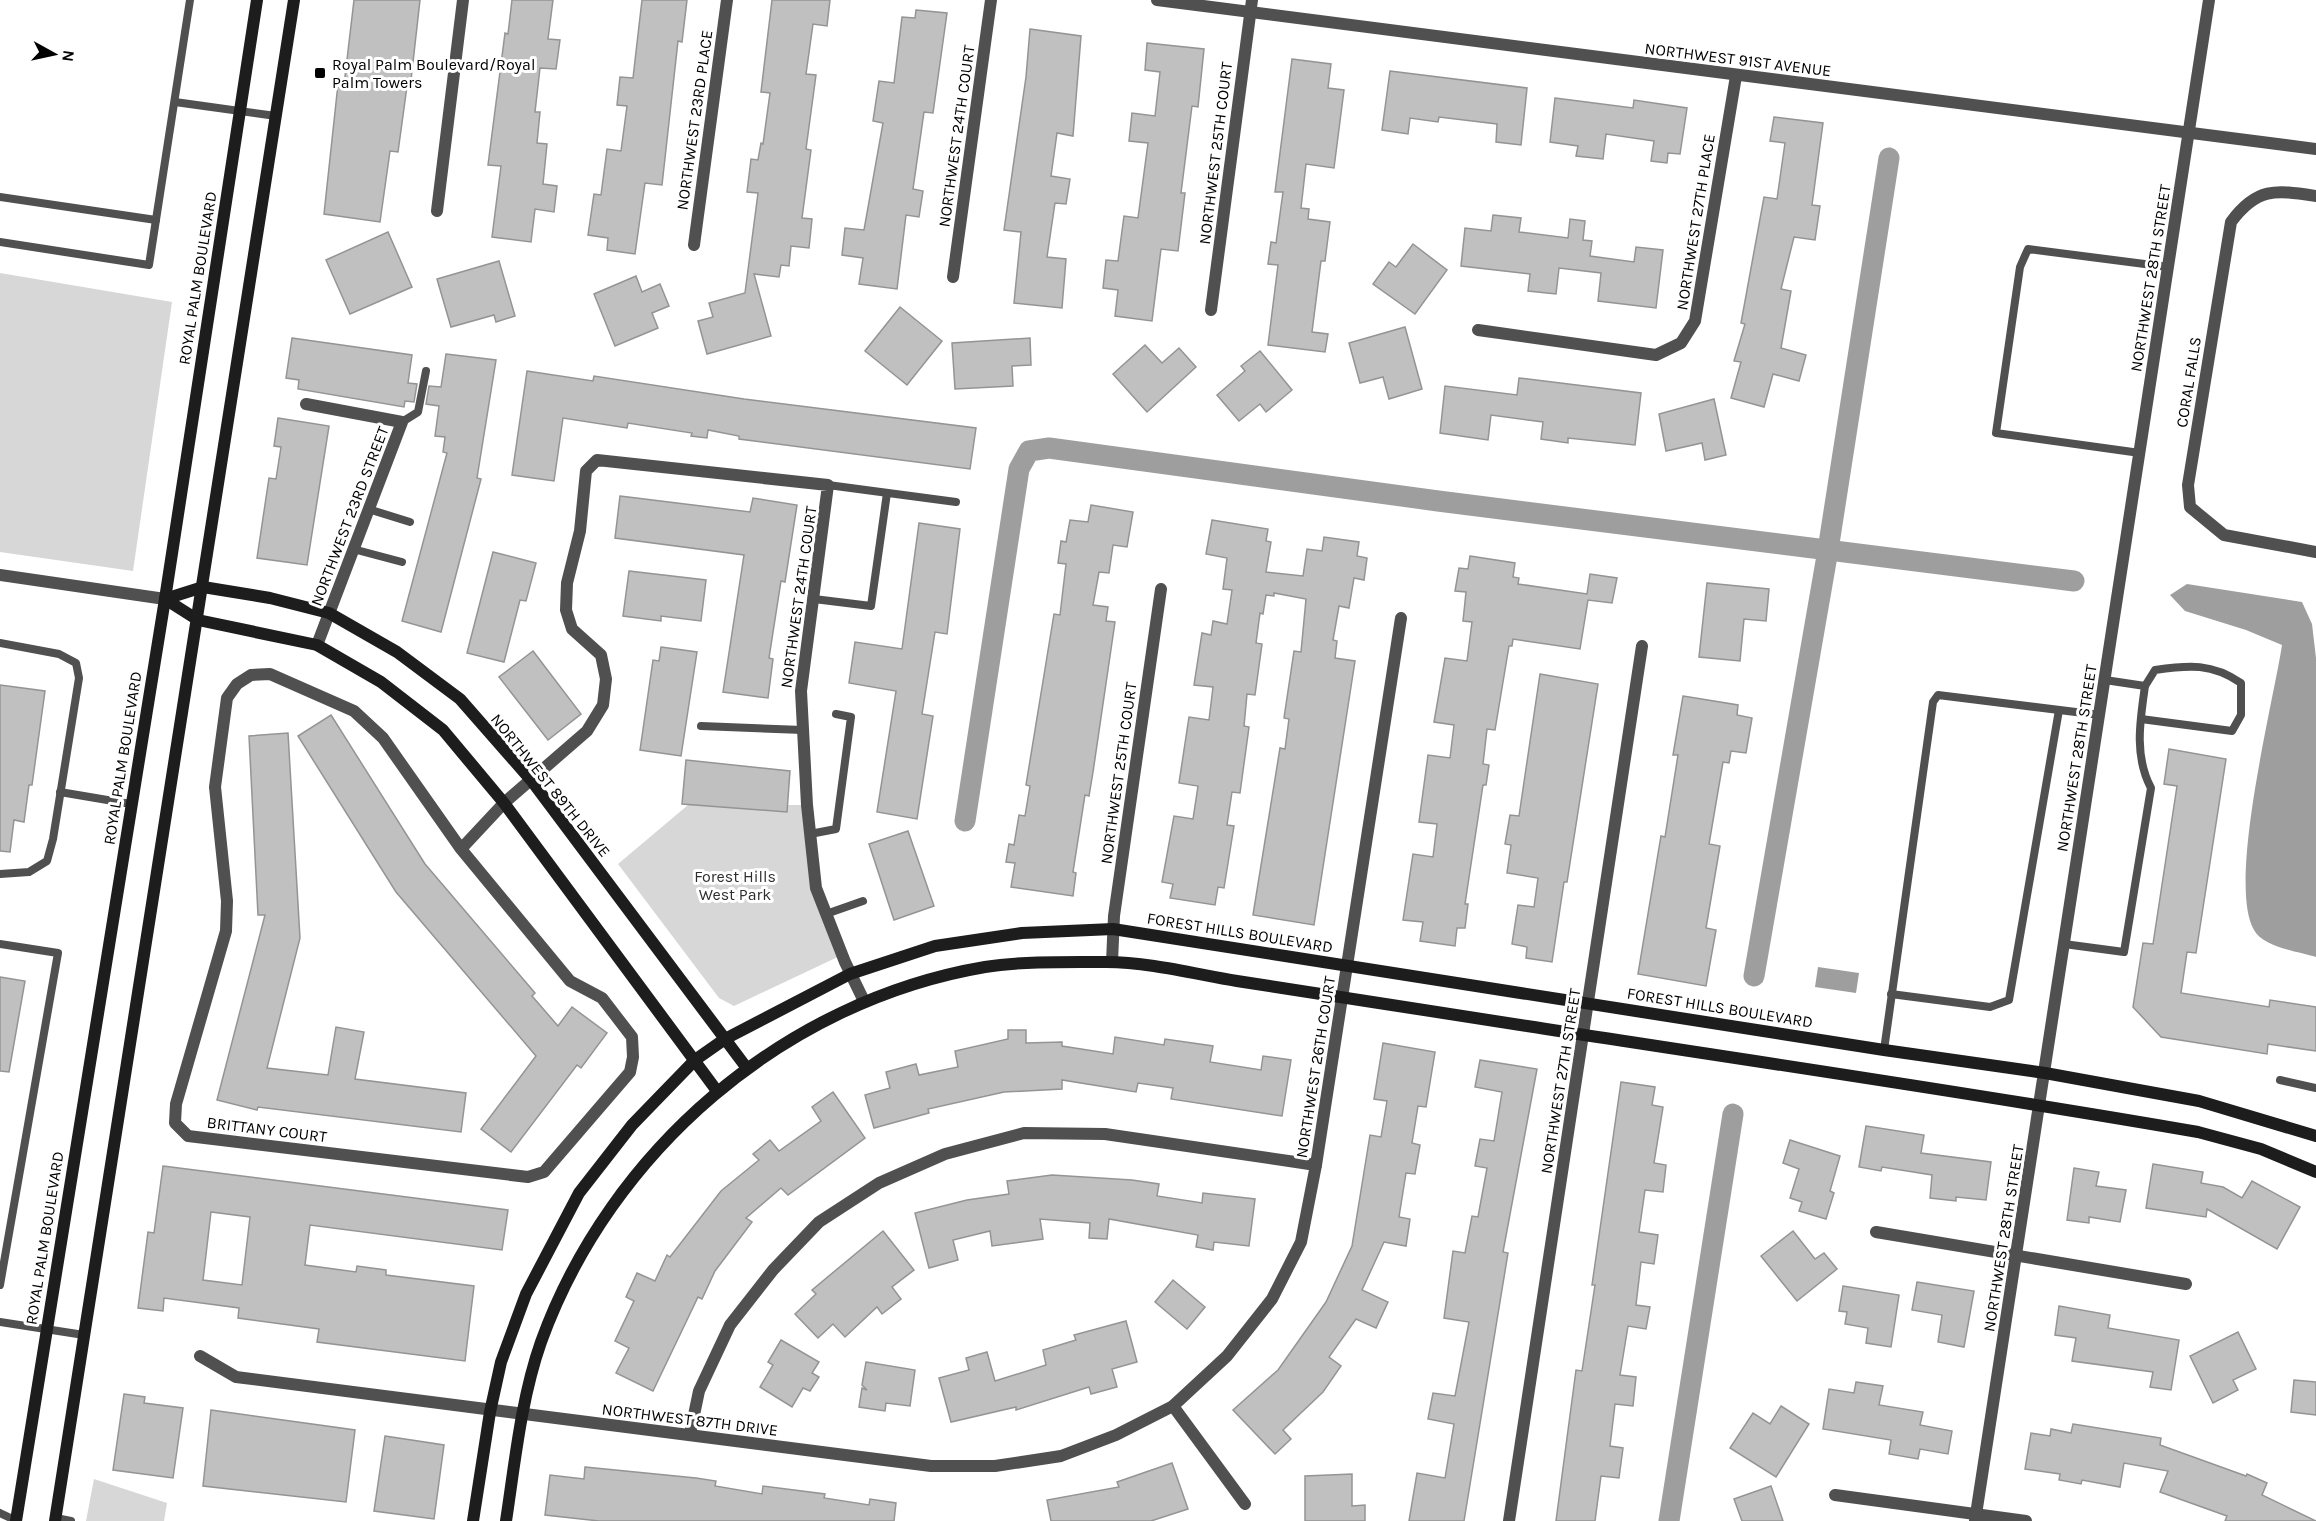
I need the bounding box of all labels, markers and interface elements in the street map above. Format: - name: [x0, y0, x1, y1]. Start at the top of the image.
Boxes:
- north arrow: [24, 24, 84, 84]
- street label: NORTHWEST 23RD PLACE: [672, 29, 717, 211]
- street label: NORTHWEST 91ST AVENUE: [1644, 39, 1832, 80]
- street label: NORTHWEST 24TH COURT: [934, 44, 979, 228]
- text: N: [58, 49, 79, 63]
- place label: Royal Palm Boulevard/Royal Palm Towers: [332, 55, 535, 92]
- street label: NORTHWEST 25TH COURT: [1195, 61, 1236, 245]
- marker: Royal Palm Boulevard/Royal Palm Towers: [313, 66, 327, 80]
- street label: NORTHWEST 27TH PLACE: [1672, 133, 1719, 312]
- street label: NORTHWEST 28TH STREET: [2126, 183, 2175, 373]
- street label: ROYAL PALM BOULEVARD: [174, 190, 221, 366]
- street label: CORAL FALLS: [2172, 335, 2205, 429]
- street label: NORTHWEST 23RD STREET: [306, 424, 393, 609]
- street label: NORTHWEST 24TH COURT: [776, 505, 821, 689]
- street label: NORTHWEST 28TH STREET: [2052, 663, 2101, 853]
- street label: ROYAL PALM BOULEVARD: [99, 670, 146, 846]
- street label: NORTHWEST 25TH COURT: [1096, 681, 1141, 865]
- street label: NORTHWEST 89TH DRIVE: [487, 710, 614, 861]
- park label: Forest Hills West Park: [694, 867, 776, 904]
- street label: FOREST HILLS BOULEVARD: [1146, 908, 1334, 957]
- street label: NORTHWEST 26TH COURT: [1292, 975, 1339, 1159]
- street label: FOREST HILLS BOULEVARD: [1626, 983, 1814, 1032]
- street label: NORTHWEST 27TH STREET: [1536, 987, 1585, 1175]
- street label: BRITTANY COURT: [206, 1113, 328, 1146]
- street label: NORTHWEST 28TH STREET: [1979, 1143, 2028, 1333]
- street label: ROYAL PALM BOULEVARD: [21, 1150, 68, 1326]
- street label: NORTHWEST 87TH DRIVE: [601, 1399, 779, 1440]

